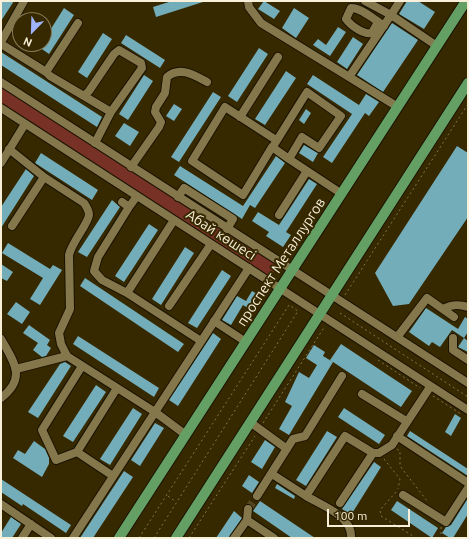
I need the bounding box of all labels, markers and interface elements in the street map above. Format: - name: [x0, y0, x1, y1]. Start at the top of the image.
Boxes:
- north arrow: [12, 12, 52, 52]
- text: N: [22, 35, 34, 49]
- street label: проспект Металлургов: [233, 195, 329, 329]
- street label: Абай көшесі: [183, 206, 259, 264]
- scale bar: [329, 501, 412, 527]
- text: 100 m: [334, 509, 367, 522]

